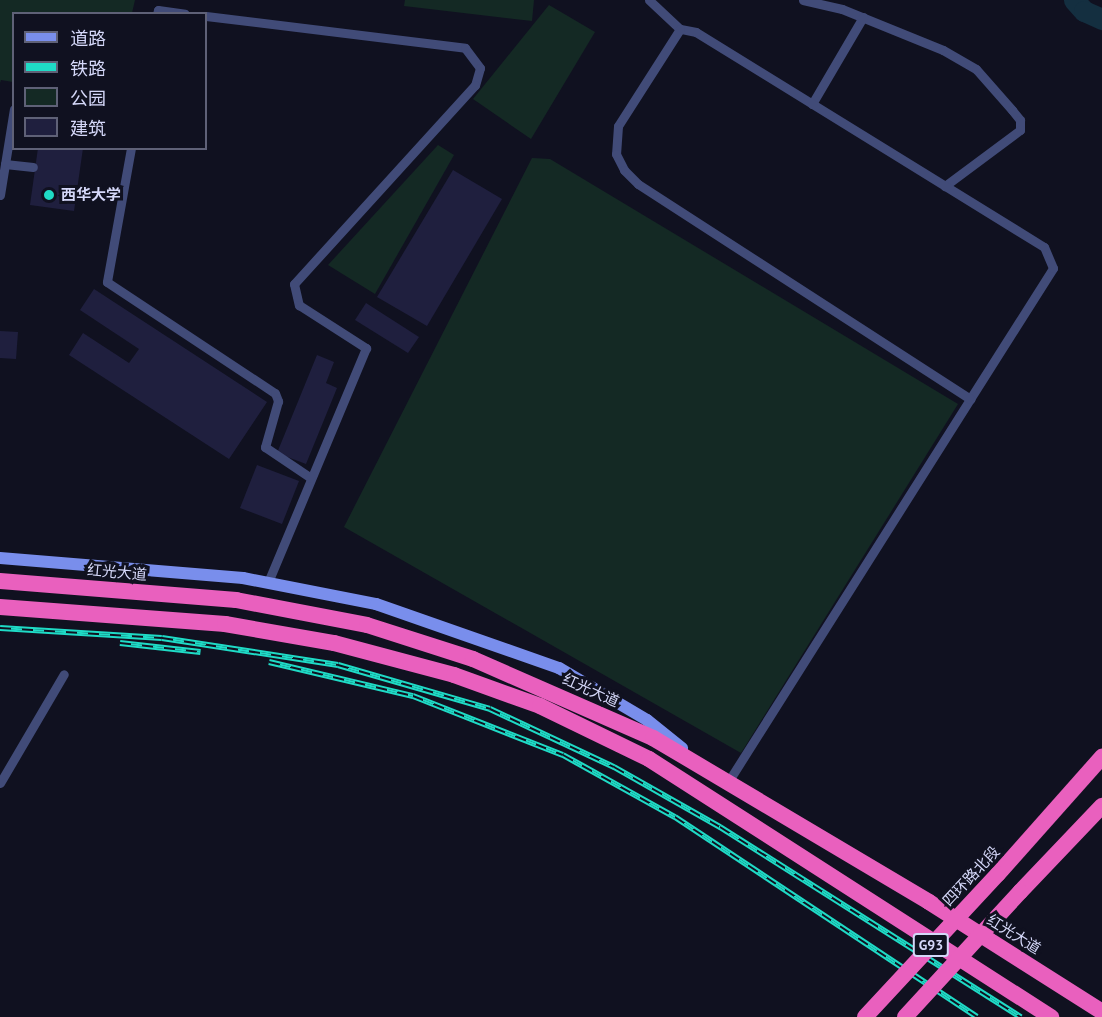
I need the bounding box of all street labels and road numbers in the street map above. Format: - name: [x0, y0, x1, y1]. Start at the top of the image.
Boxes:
- street label: 红光大道: [86, 560, 148, 584]
- street label: 红光大道: [560, 670, 622, 710]
- street label: 四环路北段: [939, 842, 1003, 910]
- street label: 红光大道: [984, 910, 1044, 958]
- road number: G93: [912, 934, 950, 956]

